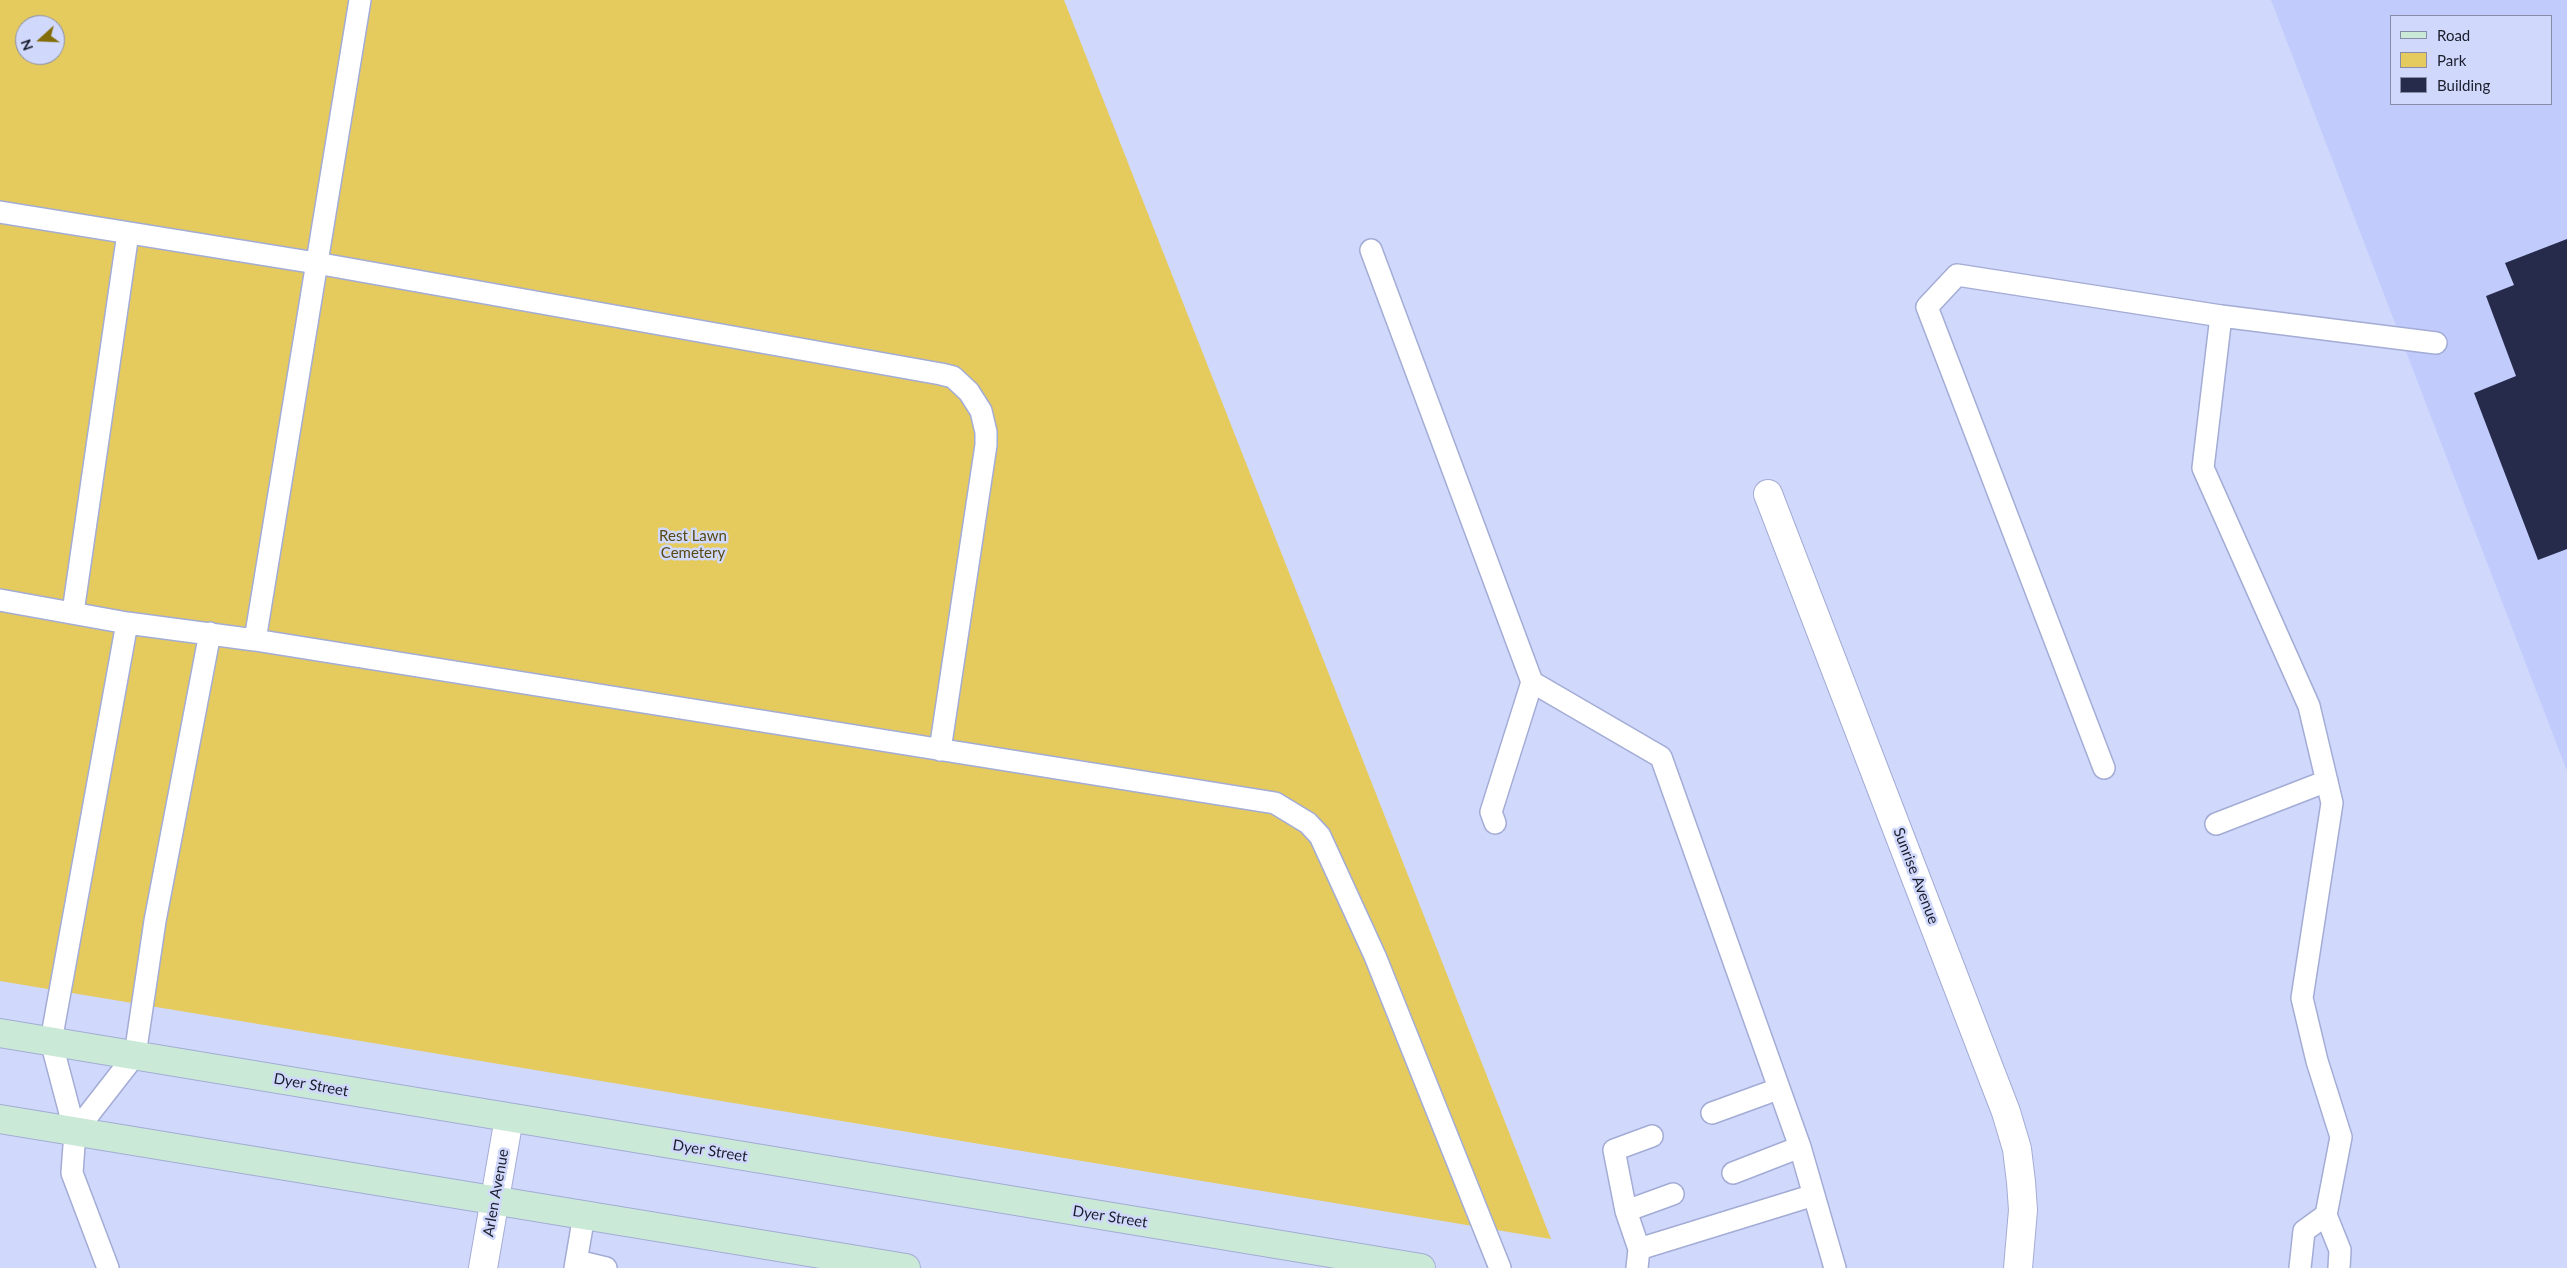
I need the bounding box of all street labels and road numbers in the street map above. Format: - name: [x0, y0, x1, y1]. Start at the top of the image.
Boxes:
- street label: Sunrise Avenue: [1889, 825, 1943, 927]
- street label: Dyer Street: [272, 1070, 350, 1100]
- street label: Dyer Street: [671, 1136, 749, 1166]
- street label: Arlen Avenue: [479, 1148, 513, 1238]
- street label: Dyer Street: [1071, 1202, 1149, 1232]

